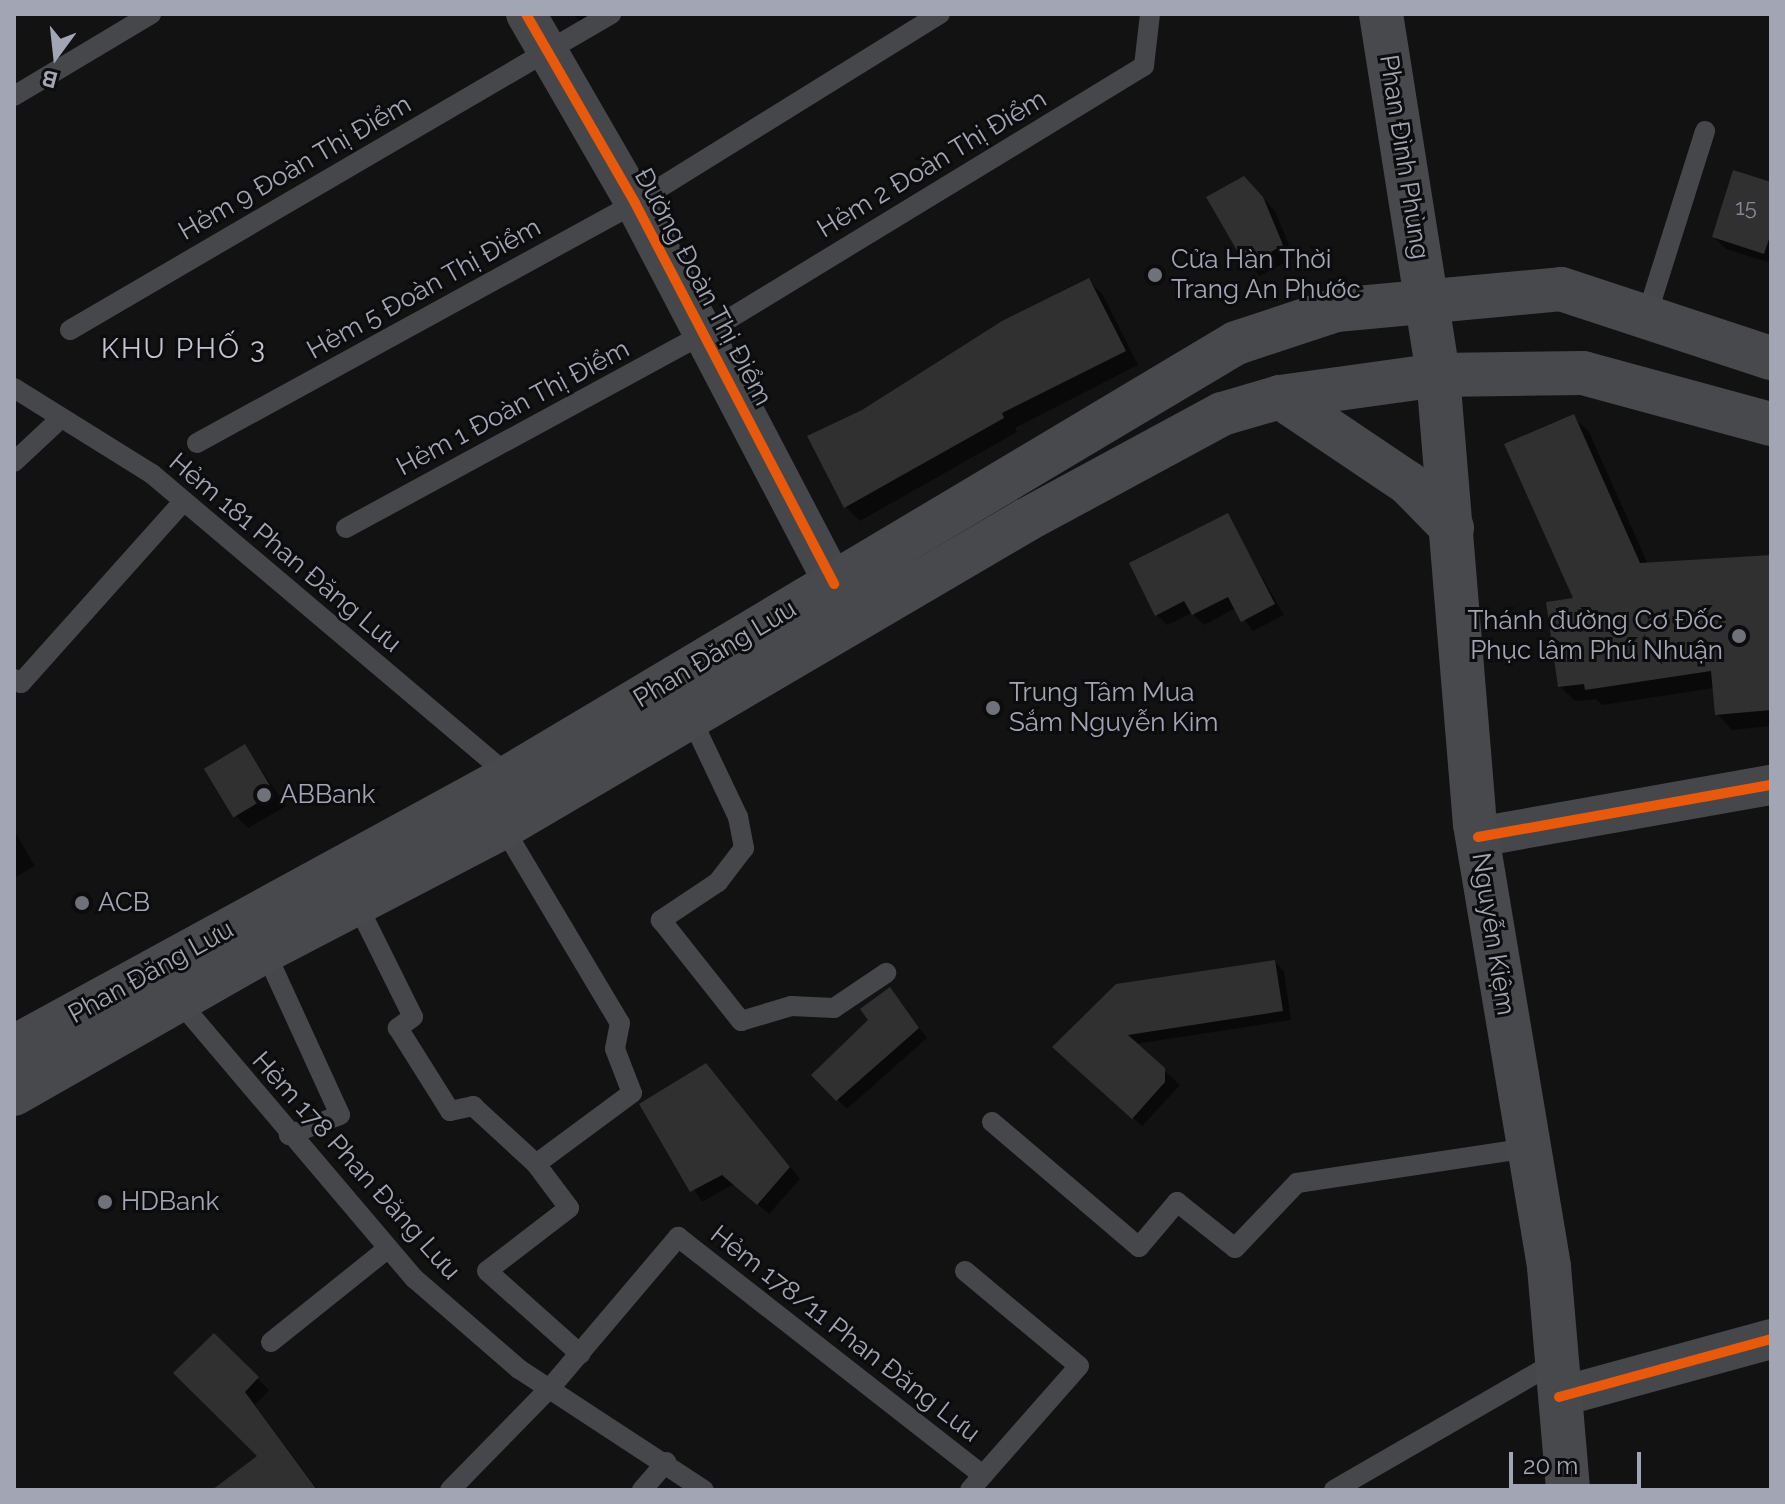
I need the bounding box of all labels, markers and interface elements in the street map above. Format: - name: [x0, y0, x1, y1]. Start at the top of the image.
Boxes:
- north arrow: [16, 16, 96, 96]
- street label: Phan Đình Phùng: [1372, 53, 1436, 261]
- text: B: [39, 65, 60, 94]
- street label: Hẻm 2 Đoàn Thị Điểm: [812, 83, 1052, 245]
- street label: Hẻm 9 Đoàn Thị Điểm: [173, 89, 417, 247]
- street label: Đường Đoàn Thị Điểm: [627, 163, 779, 411]
- house number: 15: [1735, 195, 1757, 221]
- street label: Hẻm 5 Đoàn Thị Điểm: [301, 212, 547, 366]
- place label: Cửa Hàn Thời Trang An Phước: [1171, 244, 1362, 306]
- marker: Cửa Hàn Thời Trang An Phước: [1146, 266, 1164, 284]
- district label: KHU PHỐ 3: [101, 332, 267, 366]
- street label: Hẻm 1 Đoàn Thị Điểm: [391, 333, 635, 483]
- street label: Hẻm 181 Phan Đăng Lưu: [163, 447, 407, 659]
- street label: Phan Đăng Lưu: [628, 593, 802, 715]
- place label: Thánh đường Cơ Đốc Phục lâm Phú Nhuận: [1467, 605, 1723, 666]
- marker: Thánh đường Cơ Đốc Phục lâm Phú Nhuận: [1730, 627, 1748, 645]
- place label: Trung Tâm Mua Sắm Nguyễn Kim: [1009, 677, 1218, 738]
- marker: Trung Tâm Mua Sắm Nguyễn Kim: [984, 699, 1002, 717]
- place label: ABBank: [280, 779, 375, 811]
- marker: ABBank: [255, 786, 273, 804]
- street label: Nguyễn Kiệm: [1465, 851, 1521, 1017]
- place label: ACB: [98, 887, 150, 919]
- marker: ACB: [73, 894, 91, 912]
- street label: Phan Đăng Lưu: [63, 914, 239, 1030]
- street label: Hẻm 178 Phan Đăng Lưu: [245, 1046, 467, 1286]
- place label: HDBank: [121, 1186, 219, 1218]
- marker: HDBank: [96, 1193, 114, 1211]
- street label: Hẻm 178/11 Phan Đăng Lưu: [704, 1219, 986, 1449]
- scale bar: [1513, 1436, 1645, 1486]
- text: 20 m: [1523, 1451, 1578, 1480]

